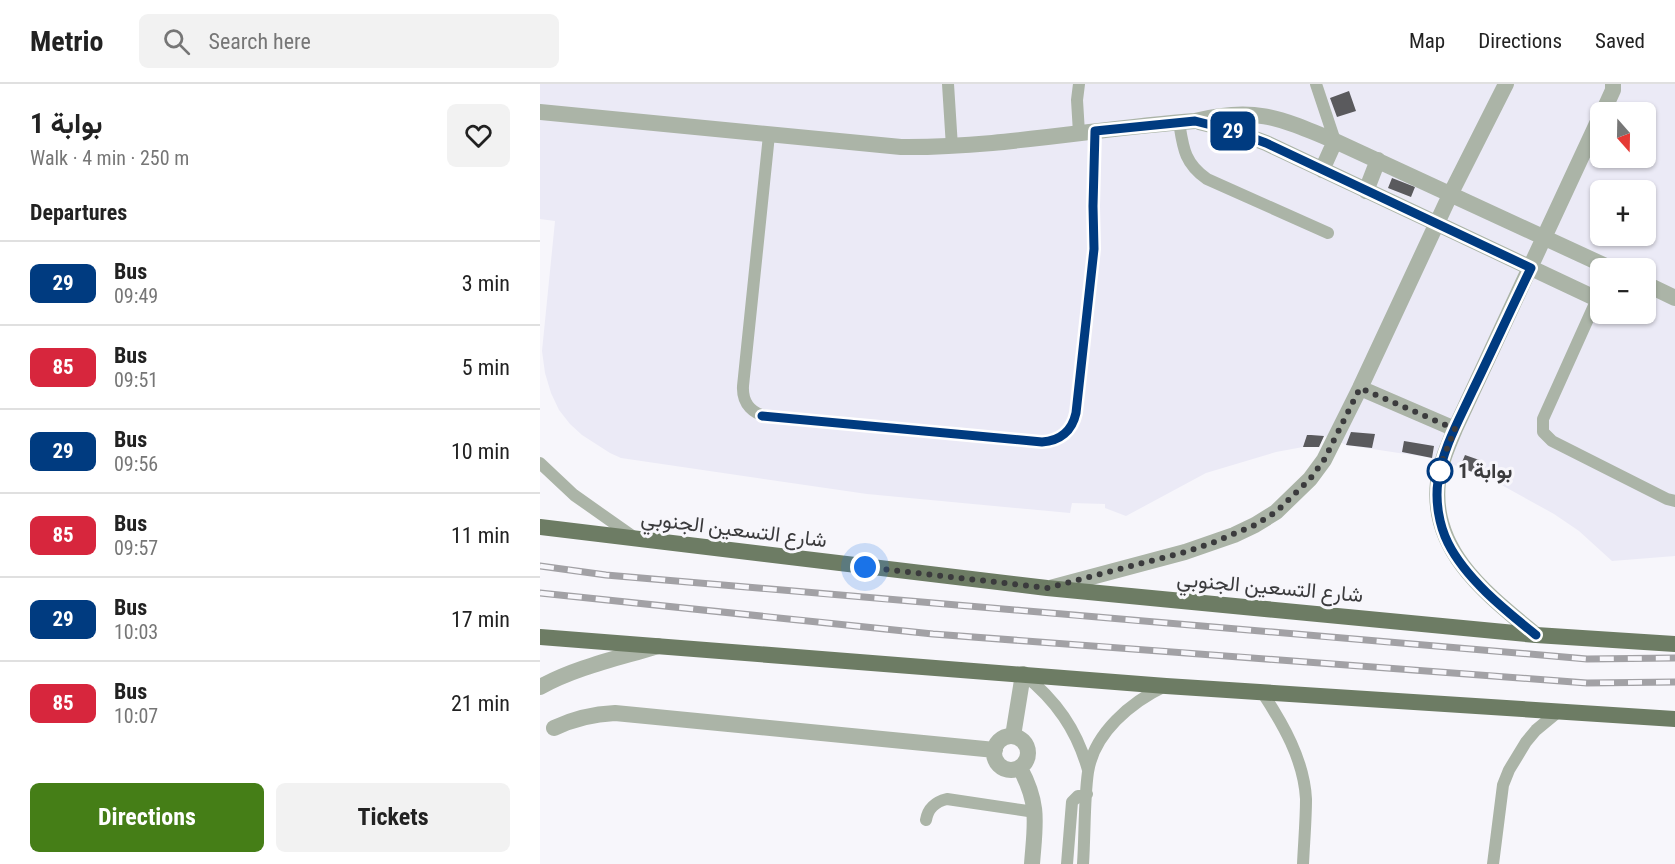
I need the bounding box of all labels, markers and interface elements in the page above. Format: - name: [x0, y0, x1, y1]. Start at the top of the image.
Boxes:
- search box: [139, 14, 559, 68]
- text: Metrio: [30, 25, 103, 58]
- icon: search: [160, 25, 193, 58]
- text: Search here: [208, 29, 311, 54]
- text: Map: [1409, 29, 1445, 53]
- text: Directions: [1478, 29, 1562, 53]
- text: Saved: [1595, 29, 1645, 53]
- north arrow: [1590, 102, 1656, 168]
- map controls: [1590, 102, 1656, 324]
- button: heart: [447, 104, 510, 167]
- text: بوابة 1: [30, 107, 102, 140]
- line badge: 29: [1206, 112, 1260, 150]
- text: 29: [1222, 119, 1244, 143]
- text: Walk · 4 min · 250 m: [30, 146, 189, 170]
- button: +: [1590, 180, 1656, 246]
- text: Departures: [30, 200, 127, 225]
- button: −: [1590, 258, 1656, 324]
- text: Bus: [114, 259, 147, 284]
- text: 29: [52, 271, 74, 295]
- text: 3 min: [462, 271, 510, 296]
- text: 09:49: [114, 284, 158, 308]
- text: Bus: [114, 343, 147, 368]
- text: 85: [52, 355, 74, 379]
- text: 5 min: [462, 355, 510, 380]
- text: 09:51: [114, 368, 158, 392]
- text: Bus: [114, 427, 147, 452]
- text: 29: [52, 439, 74, 463]
- text: 10 min: [451, 439, 510, 464]
- text: 09:56: [114, 452, 158, 476]
- marker: بوابة 1: [1427, 458, 1453, 484]
- place label: بوابة 1: [1458, 459, 1512, 484]
- street label: شارع التسعين الجنوبي: [639, 506, 828, 557]
- text: Bus: [114, 511, 147, 536]
- text: 85: [52, 523, 74, 547]
- text: 11 min: [451, 523, 510, 548]
- text: 09:57: [114, 536, 158, 560]
- your location: [850, 552, 880, 582]
- street label: شارع التسعين الجنوبي: [1175, 567, 1364, 612]
- text: Bus: [114, 595, 147, 620]
- text: 29: [52, 607, 74, 631]
- text: 17 min: [451, 607, 510, 632]
- text: 10:03: [114, 620, 158, 644]
- text: Bus: [114, 679, 147, 704]
- text: 85: [52, 691, 74, 715]
- text: 21 min: [451, 691, 510, 716]
- text: 10:07: [114, 704, 158, 728]
- button: Directions: [30, 783, 264, 852]
- button: Tickets: [276, 783, 510, 852]

